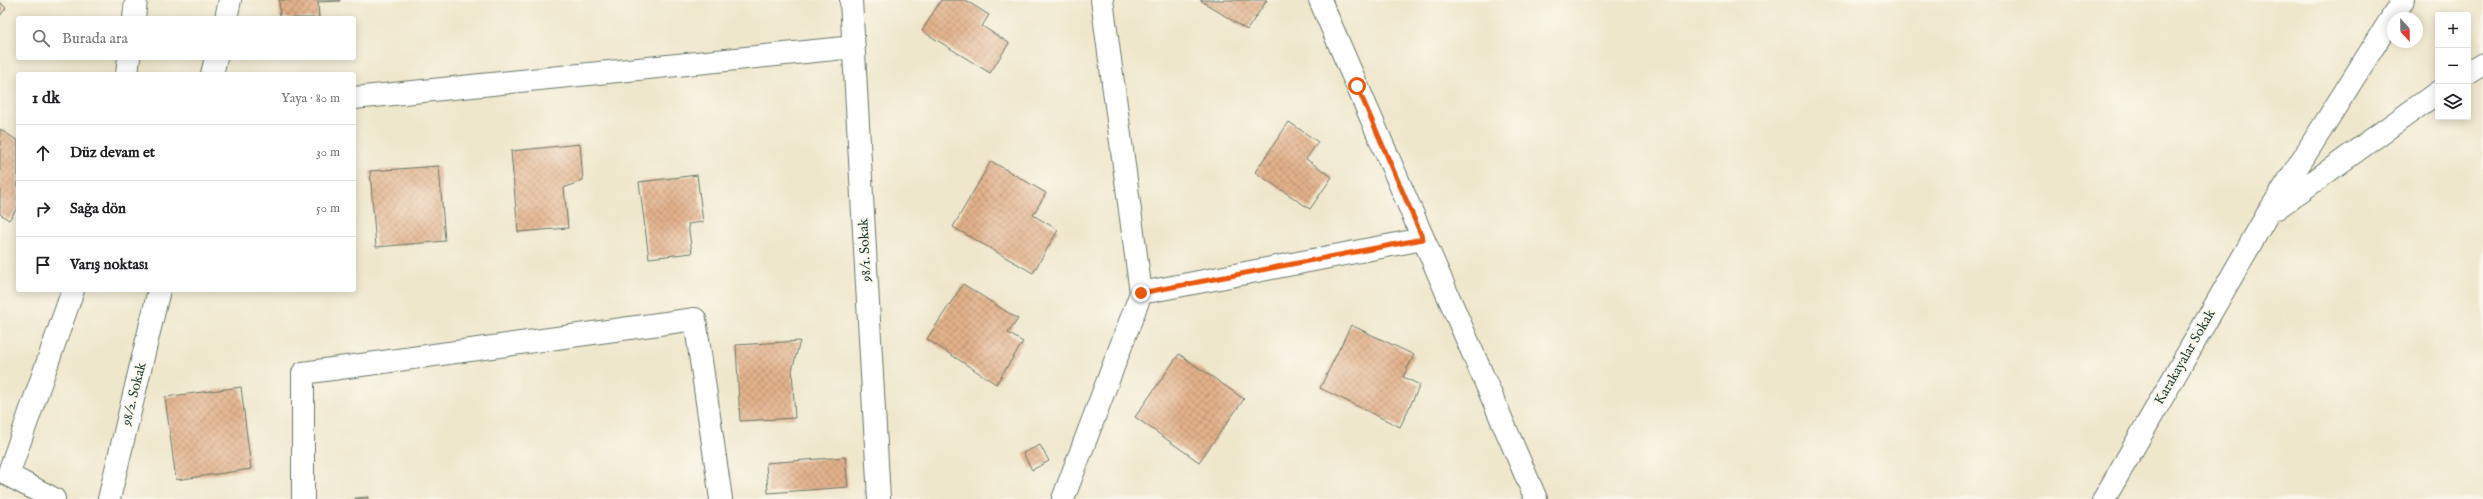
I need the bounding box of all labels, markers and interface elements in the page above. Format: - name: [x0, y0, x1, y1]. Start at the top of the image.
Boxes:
- north arrow: [2387, 12, 2423, 48]
- map controls: [2435, 12, 2471, 120]
- button: +: [2435, 12, 2471, 48]
- search box: [16, 16, 356, 60]
- icon: search: [30, 27, 52, 49]
- text: Burada ara: [62, 29, 128, 48]
- button: −: [2435, 48, 2471, 84]
- route start: [1348, 77, 1366, 95]
- button: layers: [2435, 84, 2471, 120]
- text: 1 dk: [32, 88, 60, 109]
- text: Yaya · 80 m: [281, 90, 340, 107]
- icon: ahead: [32, 142, 54, 164]
- text: Düz devam et: [70, 143, 155, 162]
- text: 30 m: [316, 144, 340, 161]
- icon: right: [32, 198, 54, 220]
- text: Sağa dön: [70, 199, 126, 218]
- text: 50 m: [316, 200, 340, 217]
- street label: 98/1. Sokak: [854, 217, 876, 283]
- icon: arrive: [32, 254, 54, 276]
- text: Varış noktası: [70, 255, 148, 274]
- route end: [1132, 284, 1150, 302]
- street label: Karakayalar Sokak: [2150, 306, 2220, 408]
- street label: 98/2. Sokak: [117, 360, 151, 428]

